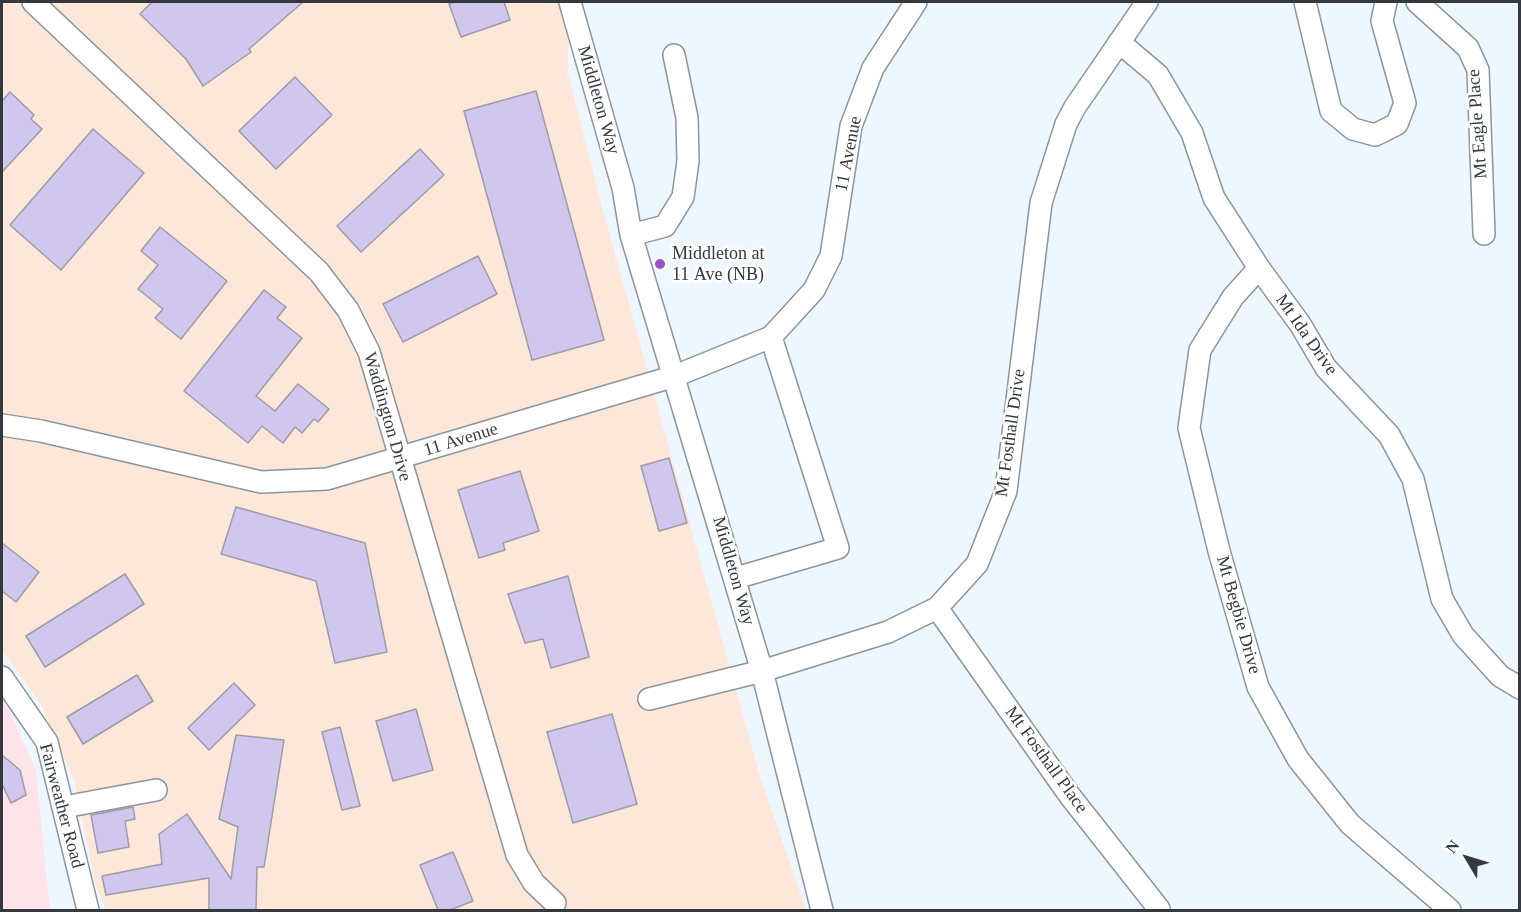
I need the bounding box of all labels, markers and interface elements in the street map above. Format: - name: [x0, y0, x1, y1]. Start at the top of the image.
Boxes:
- street label: Middleton Way: [572, 43, 624, 157]
- street label: Mt Eagle Place: [1463, 68, 1493, 180]
- street label: 11 Avenue: [831, 114, 867, 194]
- place label: Middleton at 11 Ave (NB): [672, 243, 764, 286]
- marker: Middleton at 11 Ave (NB): [653, 257, 667, 271]
- street label: Mt Ida Drive: [1270, 290, 1342, 380]
- street label: Waddington Drive: [358, 350, 416, 484]
- street label: Mt Fosthall Drive: [991, 368, 1031, 498]
- street label: 11 Avenue: [421, 418, 501, 462]
- street label: Middleton Way: [707, 514, 759, 628]
- street label: Mt Begbie Drive: [1211, 553, 1265, 677]
- street label: Mt Fosthall Place: [1000, 702, 1092, 818]
- street label: Fairweather Road: [34, 741, 88, 871]
- north arrow: [1437, 828, 1497, 888]
- text: N: [1442, 837, 1463, 856]

